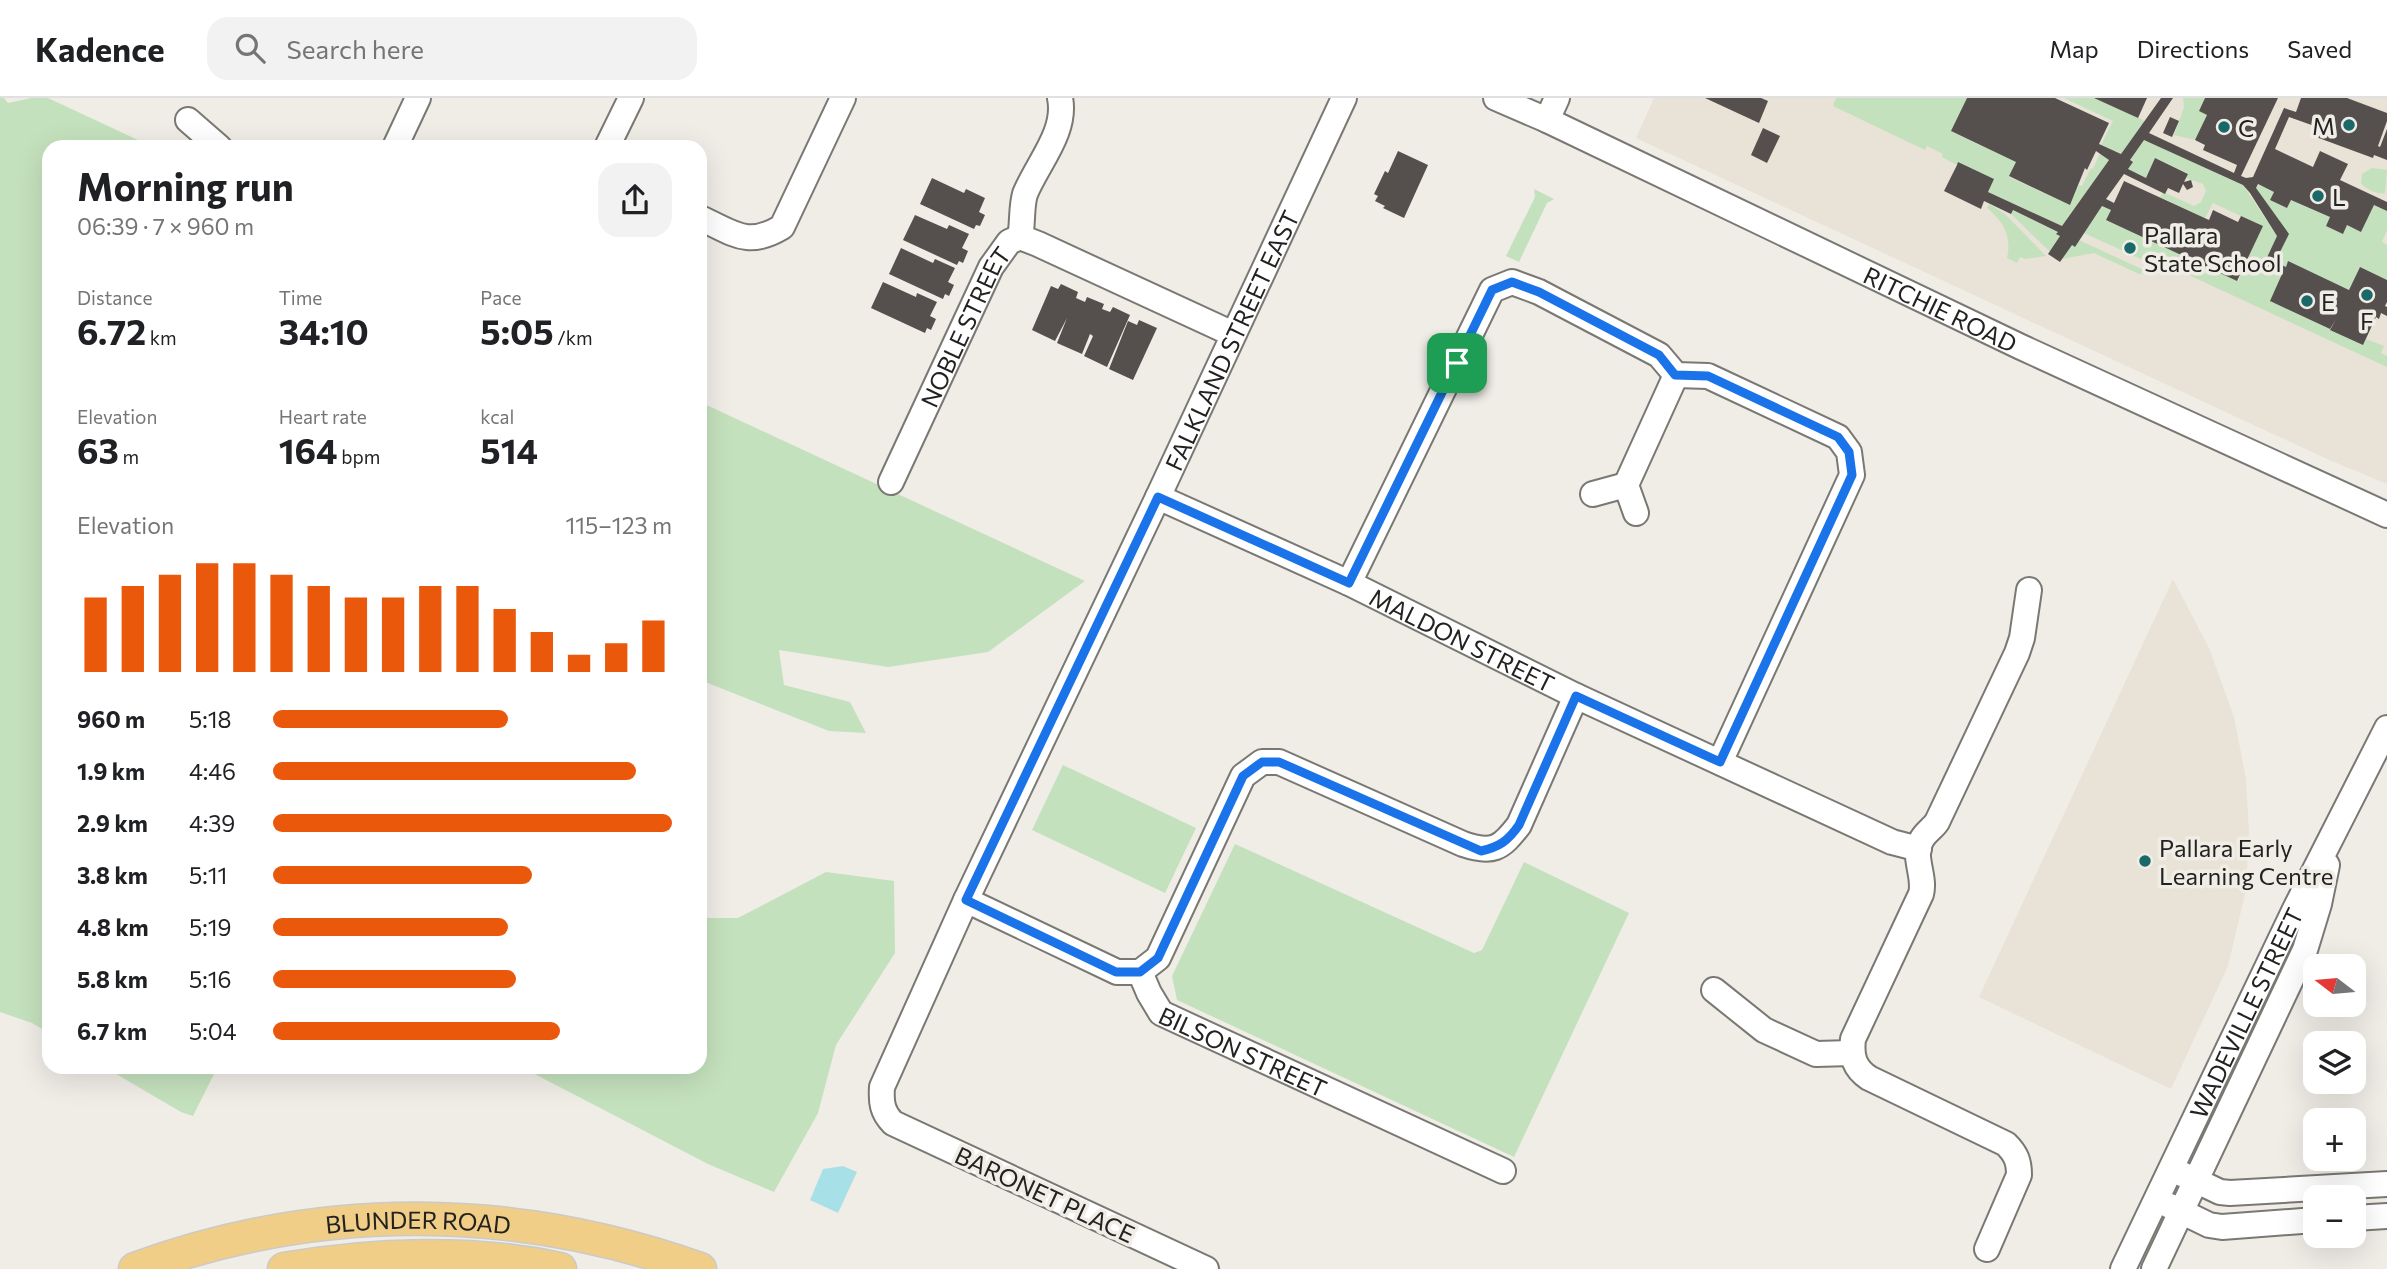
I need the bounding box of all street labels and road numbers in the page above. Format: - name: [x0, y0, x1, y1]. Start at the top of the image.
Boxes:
- street label: FALKLAND STREET EAST: [1158, 205, 1304, 475]
- street label: NOBLE STREET: [913, 240, 1016, 411]
- street label: RITCHIE ROAD: [1859, 260, 2022, 358]
- street label: MALDON STREET: [1365, 581, 1559, 697]
- street label: WADEVILLE STREET: [2183, 903, 2308, 1123]
- street label: BILSON STREET: [1155, 1000, 1332, 1102]
- street label: BARONET PLACE: [951, 1140, 1139, 1248]
- street label: BLUNDER ROAD: [324, 1204, 512, 1239]

